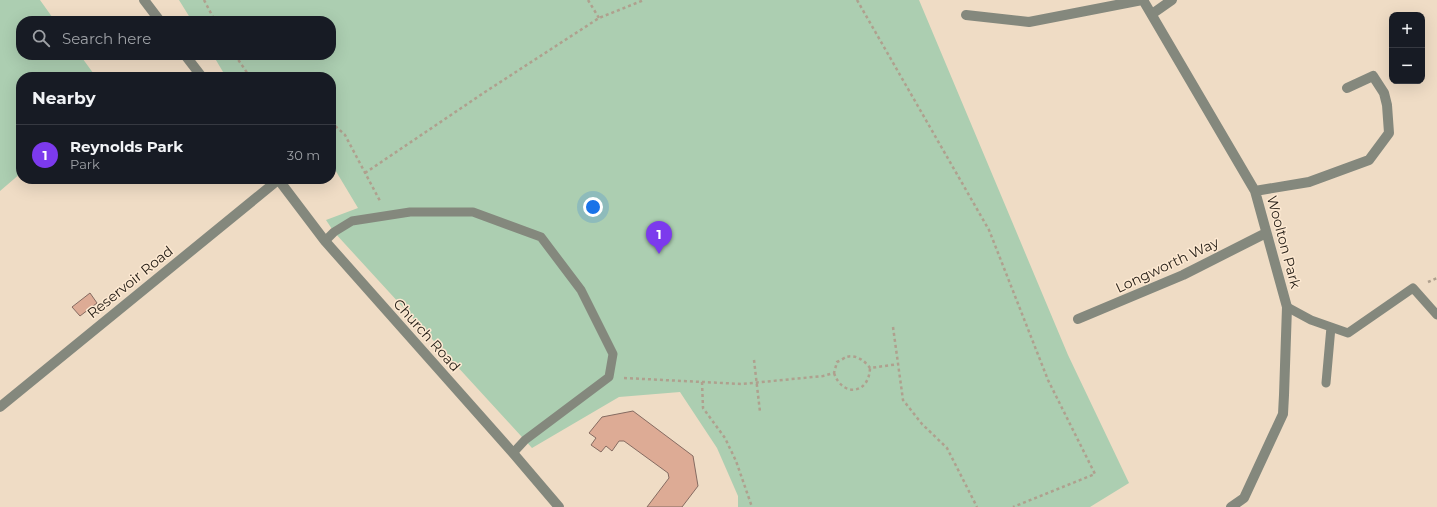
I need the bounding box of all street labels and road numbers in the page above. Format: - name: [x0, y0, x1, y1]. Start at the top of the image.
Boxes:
- street label: Woolton Park: [1263, 194, 1305, 291]
- street label: Longworth Way: [1113, 233, 1222, 297]
- street label: Reservoir Road: [83, 242, 177, 322]
- street label: Church Road: [390, 295, 464, 375]

